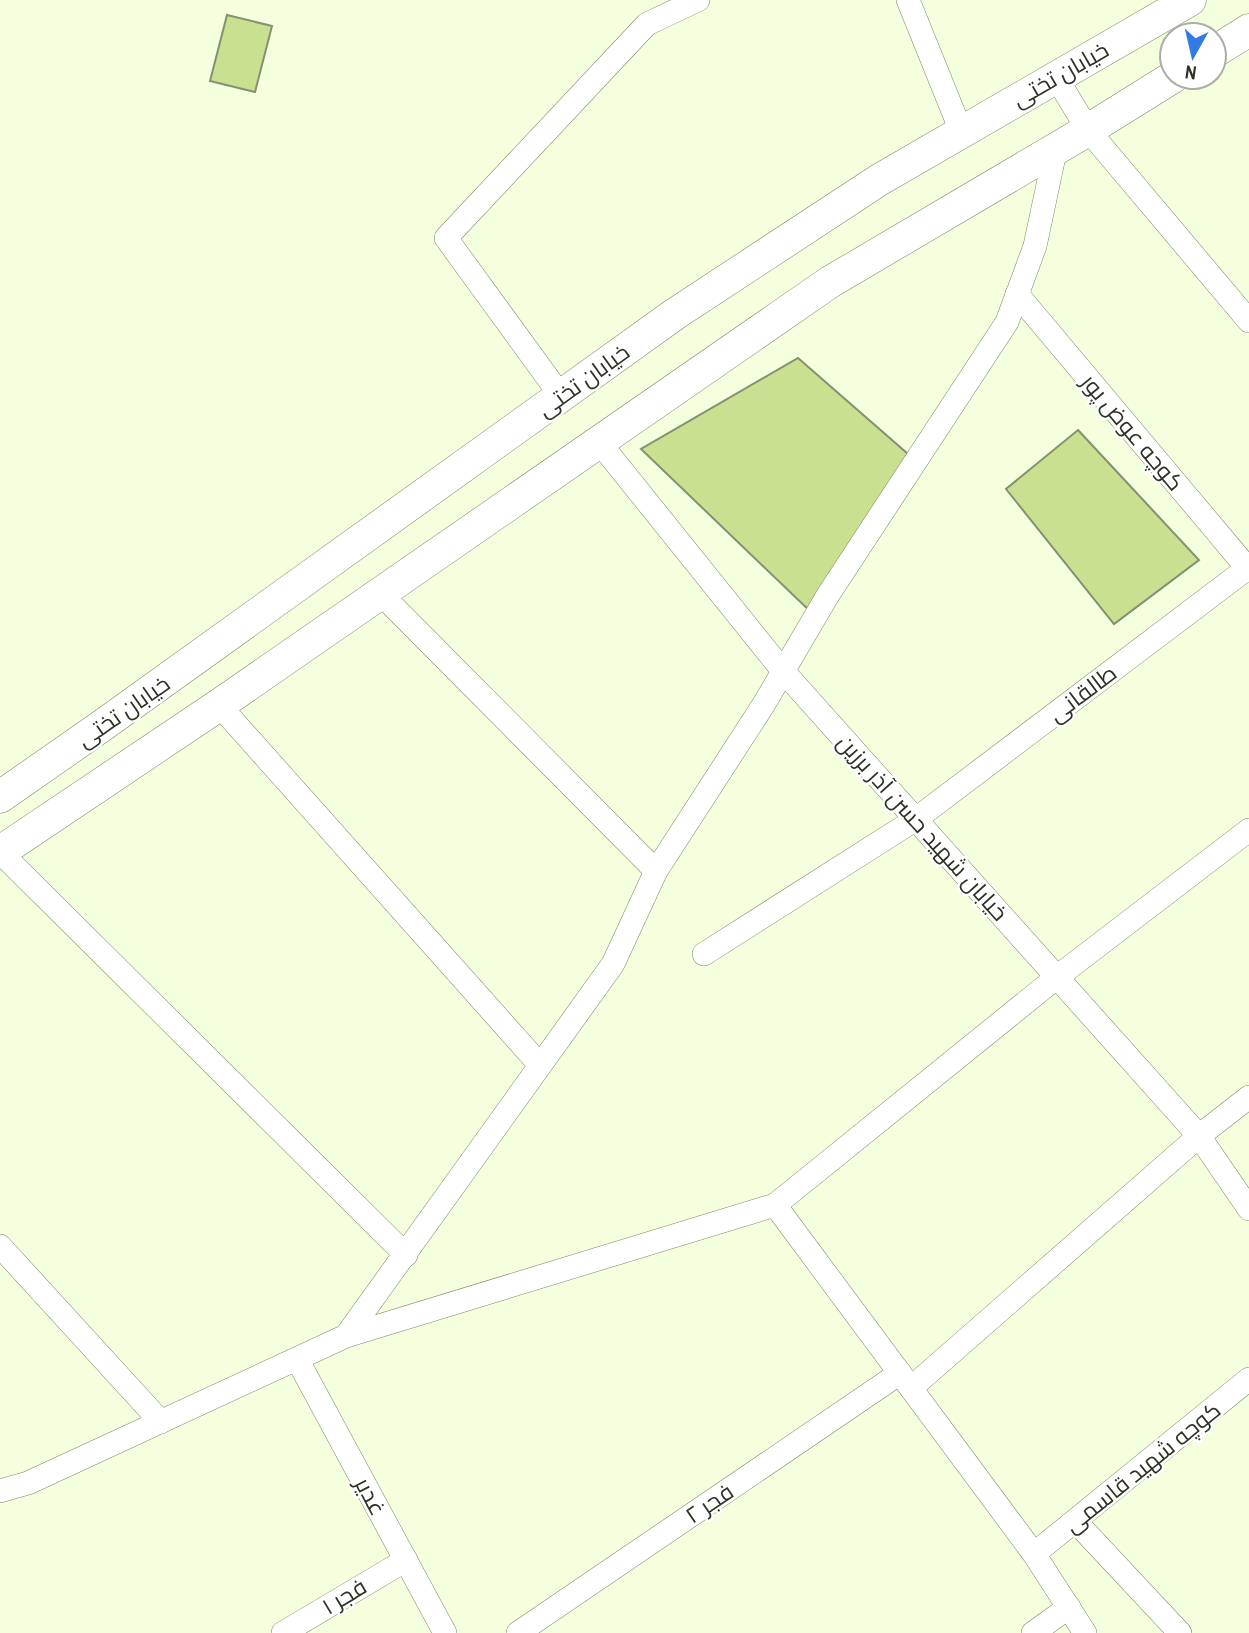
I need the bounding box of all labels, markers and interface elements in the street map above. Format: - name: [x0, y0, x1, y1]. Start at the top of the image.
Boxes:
- north arrow: [1158, 21, 1228, 91]
- street label: خیابان تختی: [1006, 34, 1114, 114]
- text: N: [1183, 59, 1198, 86]
- street label: خیابان تختی: [531, 336, 635, 424]
- street label: کوچه عوض پور: [1074, 365, 1191, 497]
- street label: طالقانی: [1041, 657, 1123, 729]
- street label: خیابان تختی: [70, 668, 176, 754]
- street label: خیابان شهید حسن آذر برزین: [831, 727, 1015, 927]
- street label: کوچه شهید قاسمی: [1057, 1394, 1227, 1540]
- street label: غدیر: [347, 1470, 394, 1520]
- street label: فجر ۲: [679, 1476, 739, 1530]
- street label: فجر ۱: [316, 1571, 372, 1621]

